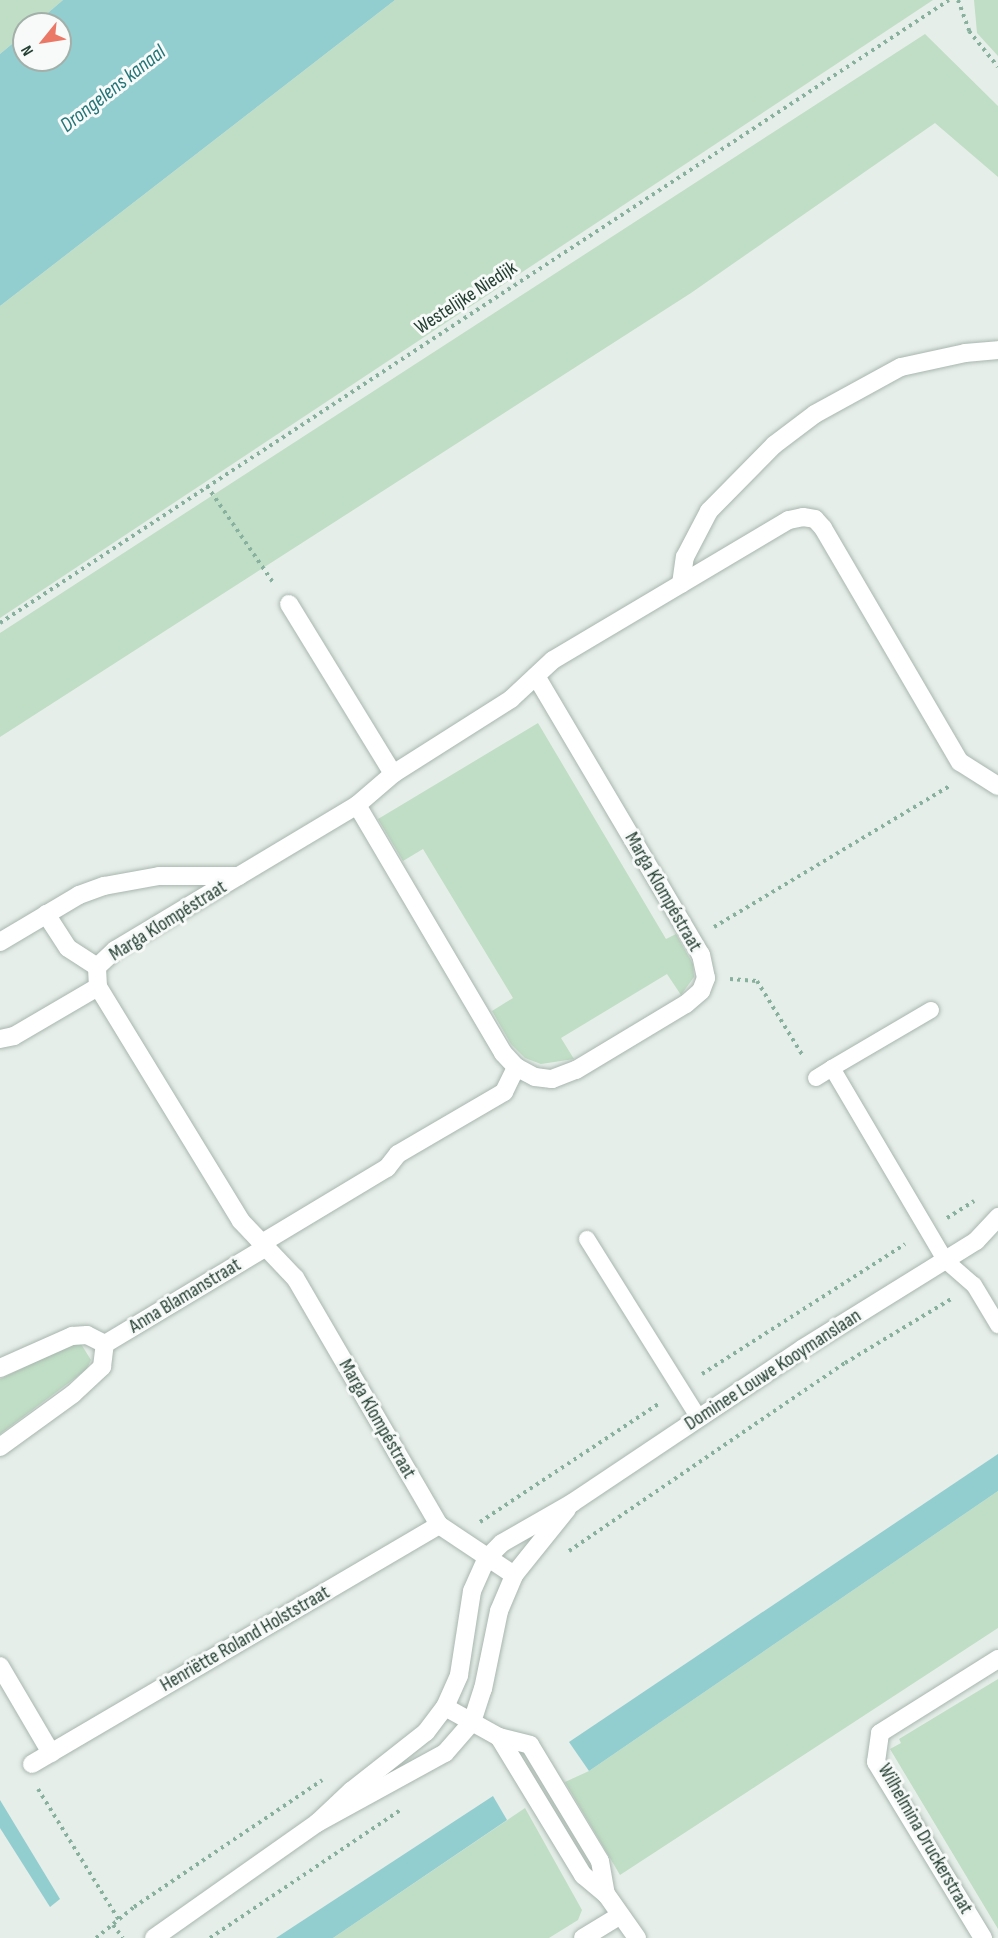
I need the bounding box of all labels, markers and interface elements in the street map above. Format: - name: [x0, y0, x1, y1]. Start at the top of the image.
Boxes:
- north arrow: [12, 12, 72, 72]
- water label: Drongelens kanaal: [55, 40, 171, 138]
- text: N: [17, 42, 38, 59]
- street label: Westelijke Niedijk: [410, 256, 522, 340]
- street label: Marga Klompéstraat: [619, 828, 707, 956]
- street label: Marga Klompéstraat: [105, 875, 231, 967]
- street label: Anna Blamanstraat: [125, 1253, 245, 1339]
- street label: Dominee Louwe Kooymanslaan: [680, 1304, 866, 1436]
- street label: Marga Klompéstraat: [333, 1355, 421, 1483]
- street label: Henriëtte Roland Holststraat: [156, 1581, 334, 1697]
- street label: Wilhelmina Druckerstraat: [872, 1760, 978, 1918]

